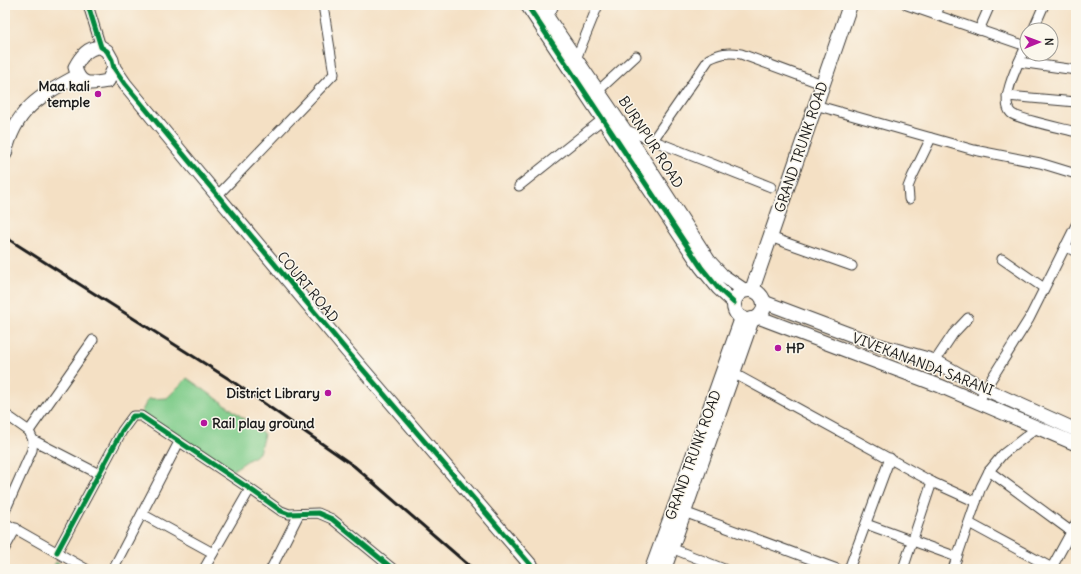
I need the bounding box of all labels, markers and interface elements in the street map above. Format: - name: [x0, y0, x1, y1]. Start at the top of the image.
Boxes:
- north arrow: [1019, 22, 1059, 62]
- text: N: [1042, 38, 1056, 46]
- place label: Maa kali temple: [38, 77, 90, 111]
- street label: GRAND TRUNK ROAD: [770, 79, 832, 215]
- marker: Maa kali temple: [93, 89, 103, 99]
- street label: BURNPUR ROAD: [615, 93, 687, 191]
- street label: COURT ROAD: [273, 248, 343, 326]
- street label: VIVEKANANDA SARANI: [850, 329, 996, 399]
- place label: HP: [786, 339, 805, 357]
- marker: HP: [773, 343, 783, 353]
- place label: District Library: [226, 384, 320, 402]
- marker: District Library: [323, 388, 333, 398]
- street label: GRAND TRUNK ROAD: [661, 388, 725, 522]
- place label: Rail play ground: [212, 414, 315, 432]
- marker: Rail play ground: [199, 418, 209, 428]

